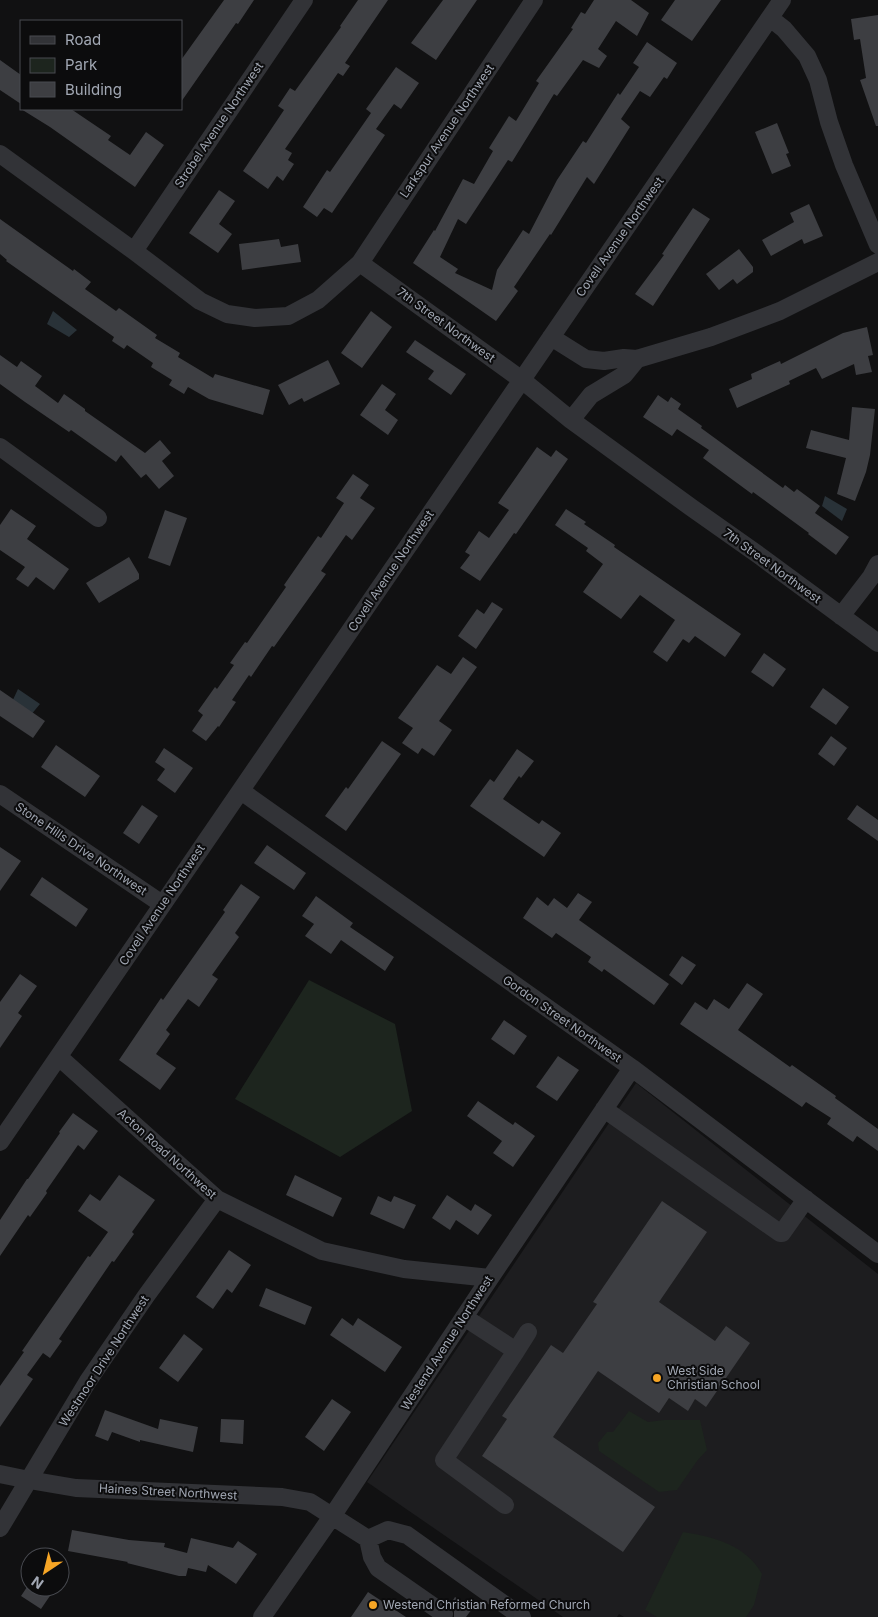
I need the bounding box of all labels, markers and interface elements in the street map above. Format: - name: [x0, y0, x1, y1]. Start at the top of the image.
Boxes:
- legend: [20, 20, 182, 110]
- text: Road: [65, 30, 101, 49]
- text: Park: [65, 55, 98, 74]
- street label: Strobel Avenue Northwest: [171, 59, 266, 190]
- street label: Larkspur Avenue Northwest: [396, 61, 497, 200]
- text: Building: [65, 80, 122, 99]
- street label: Covell Avenue Northwest: [572, 174, 667, 299]
- street label: 7th Street Northwest: [394, 284, 498, 365]
- street label: Covell Avenue Northwest: [344, 507, 437, 634]
- street label: 7th Street Northwest: [720, 525, 824, 606]
- street label: Stone Hills Drive Northwest: [13, 799, 150, 898]
- street label: Covell Avenue Northwest: [115, 841, 208, 968]
- street label: Gordon Street Northwest: [500, 972, 625, 1065]
- street label: Acton Road Northwest: [115, 1105, 220, 1202]
- street label: Westend Avenue Northwest: [397, 1273, 496, 1413]
- street label: Westmoor Drive Northwest: [56, 1292, 152, 1429]
- place label: West Side Christian School: [667, 1363, 760, 1392]
- marker: West Side Christian School: [651, 1372, 663, 1384]
- street label: Haines Street Northwest: [99, 1480, 238, 1503]
- north arrow: [20, 1547, 70, 1597]
- text: N: [28, 1573, 47, 1593]
- place label: Westend Christian Reformed Church: [383, 1597, 590, 1612]
- marker: Westend Christian Reformed Church: [367, 1599, 379, 1611]

